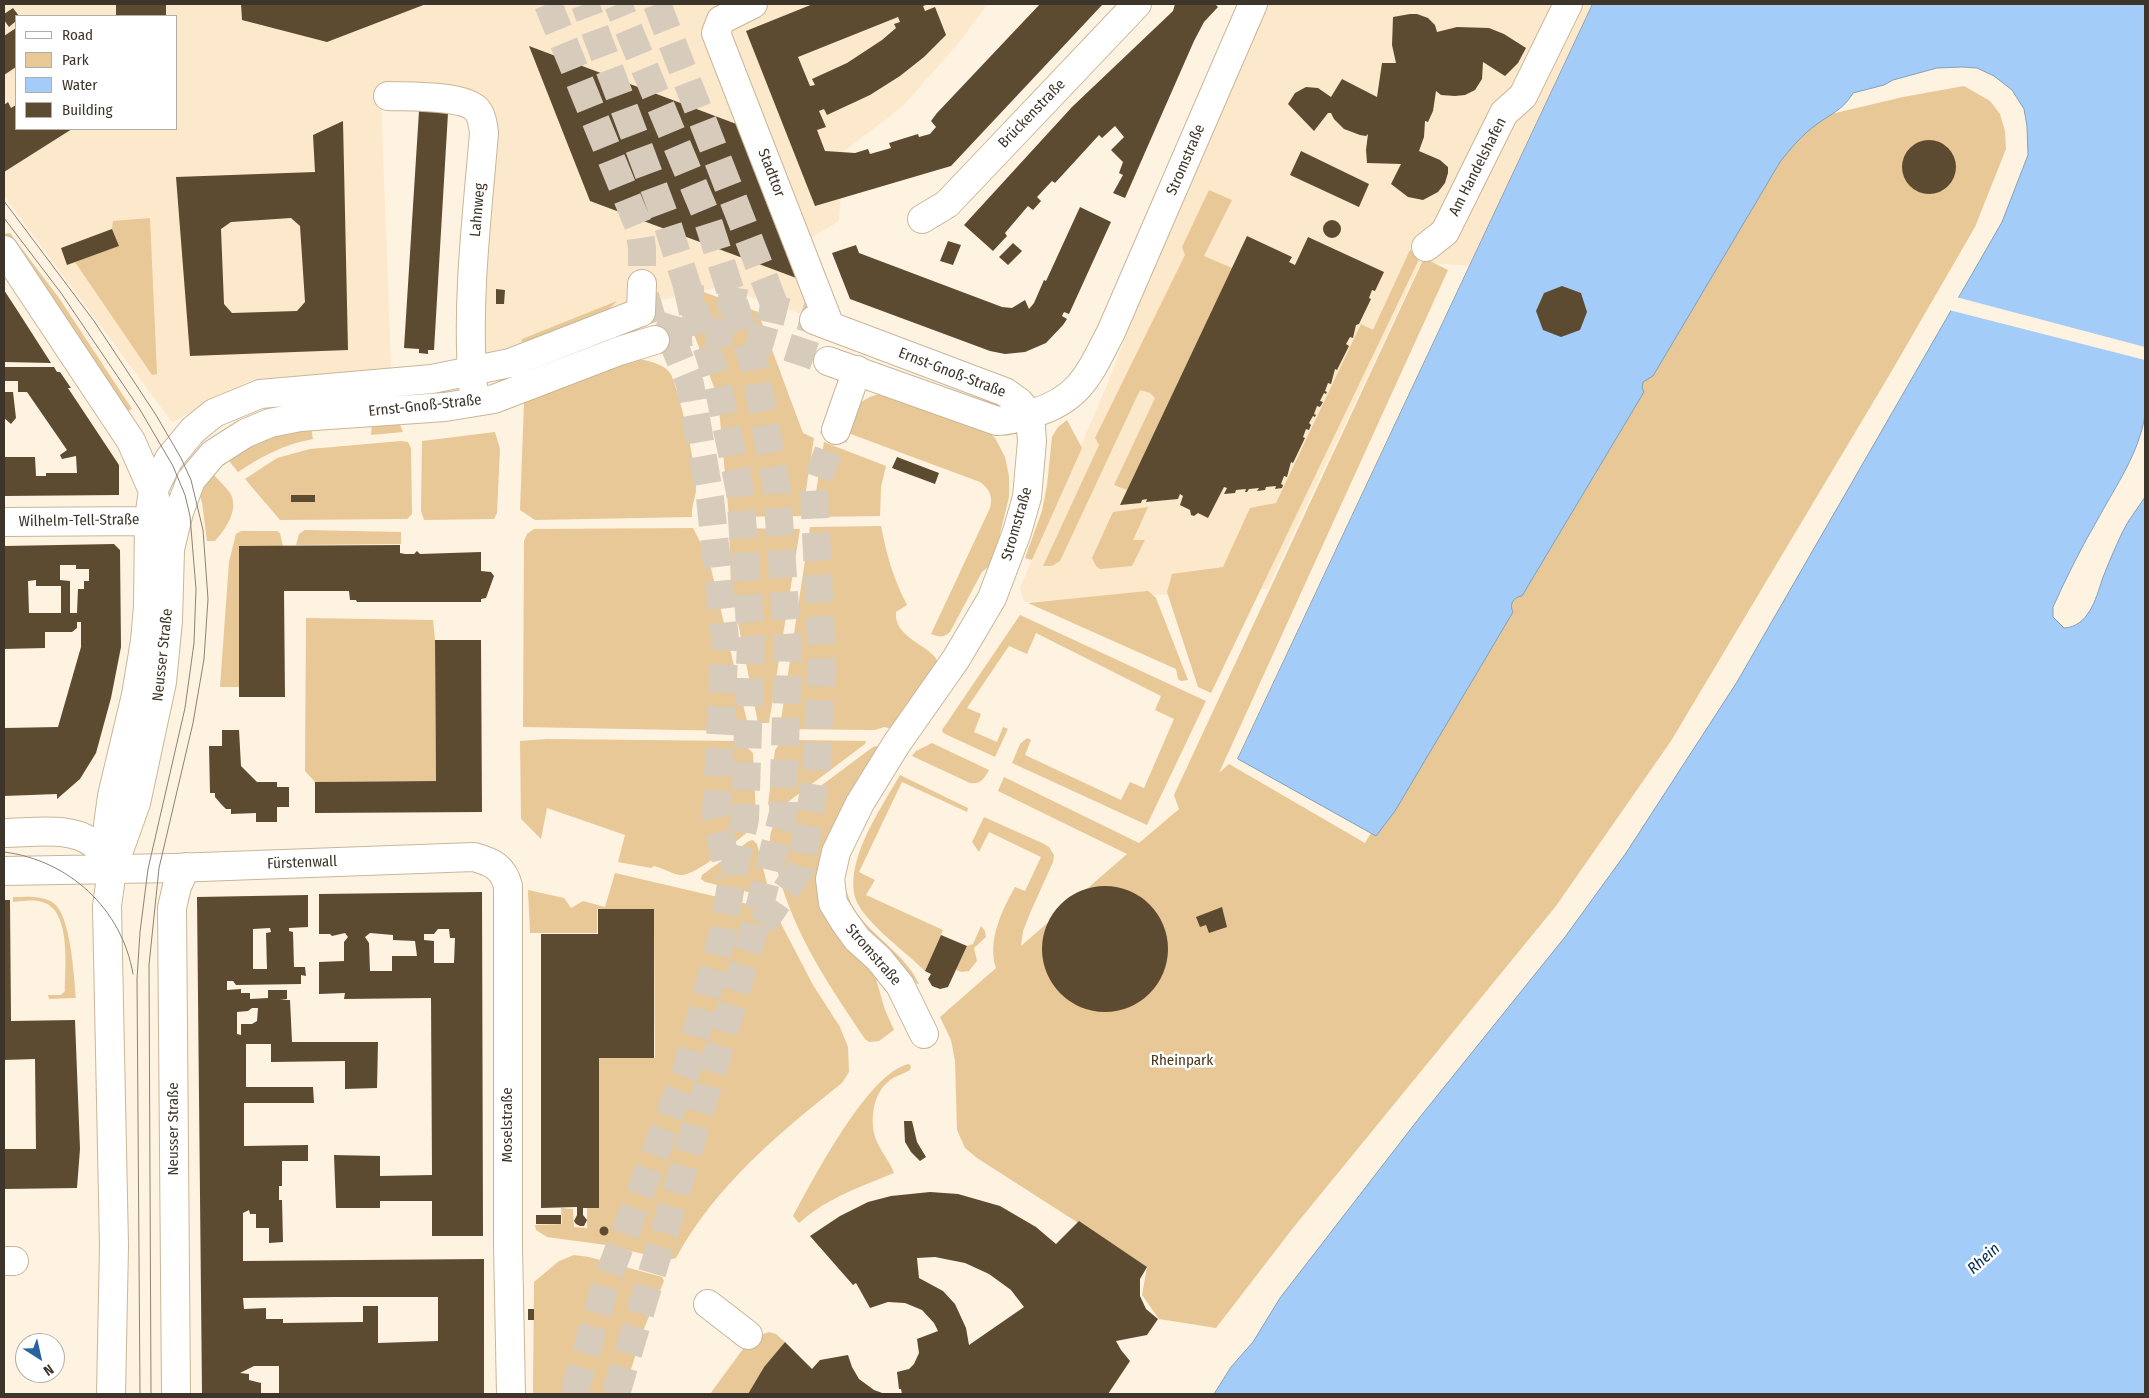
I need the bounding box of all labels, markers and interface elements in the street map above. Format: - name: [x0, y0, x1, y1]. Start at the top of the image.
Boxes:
- legend: [15, 15, 178, 130]
- text: Road: [62, 26, 93, 44]
- text: Park: [62, 51, 89, 69]
- text: Water: [62, 76, 97, 94]
- street label: Brückenstraße: [995, 76, 1069, 152]
- text: Building: [62, 101, 113, 119]
- street label: Am Handelshafen: [1445, 115, 1511, 219]
- street label: Stromstraße: [1163, 122, 1209, 198]
- street label: Stadttor: [754, 146, 788, 200]
- street label: Lahnweg: [467, 182, 489, 238]
- street label: Ernst-Gnoß-Straße: [896, 344, 1008, 402]
- street label: Ernst-Gnoß-Straße: [368, 391, 482, 421]
- street label: Stromstraße: [998, 485, 1036, 563]
- street label: Wilhelm-Tell-Straße: [18, 511, 140, 531]
- street label: Neusser Straße: [149, 608, 177, 702]
- street label: Fürstenwall: [267, 853, 337, 873]
- street label: Stromstraße: [841, 921, 905, 989]
- park label: Rheinpark: [1151, 1052, 1213, 1070]
- street label: Neusser Straße: [165, 1082, 183, 1176]
- street label: Moselstraße: [499, 1087, 517, 1163]
- water label: Rhein: [1964, 1239, 2004, 1279]
- north arrow: [15, 1333, 65, 1383]
- text: N: [40, 1361, 57, 1379]

